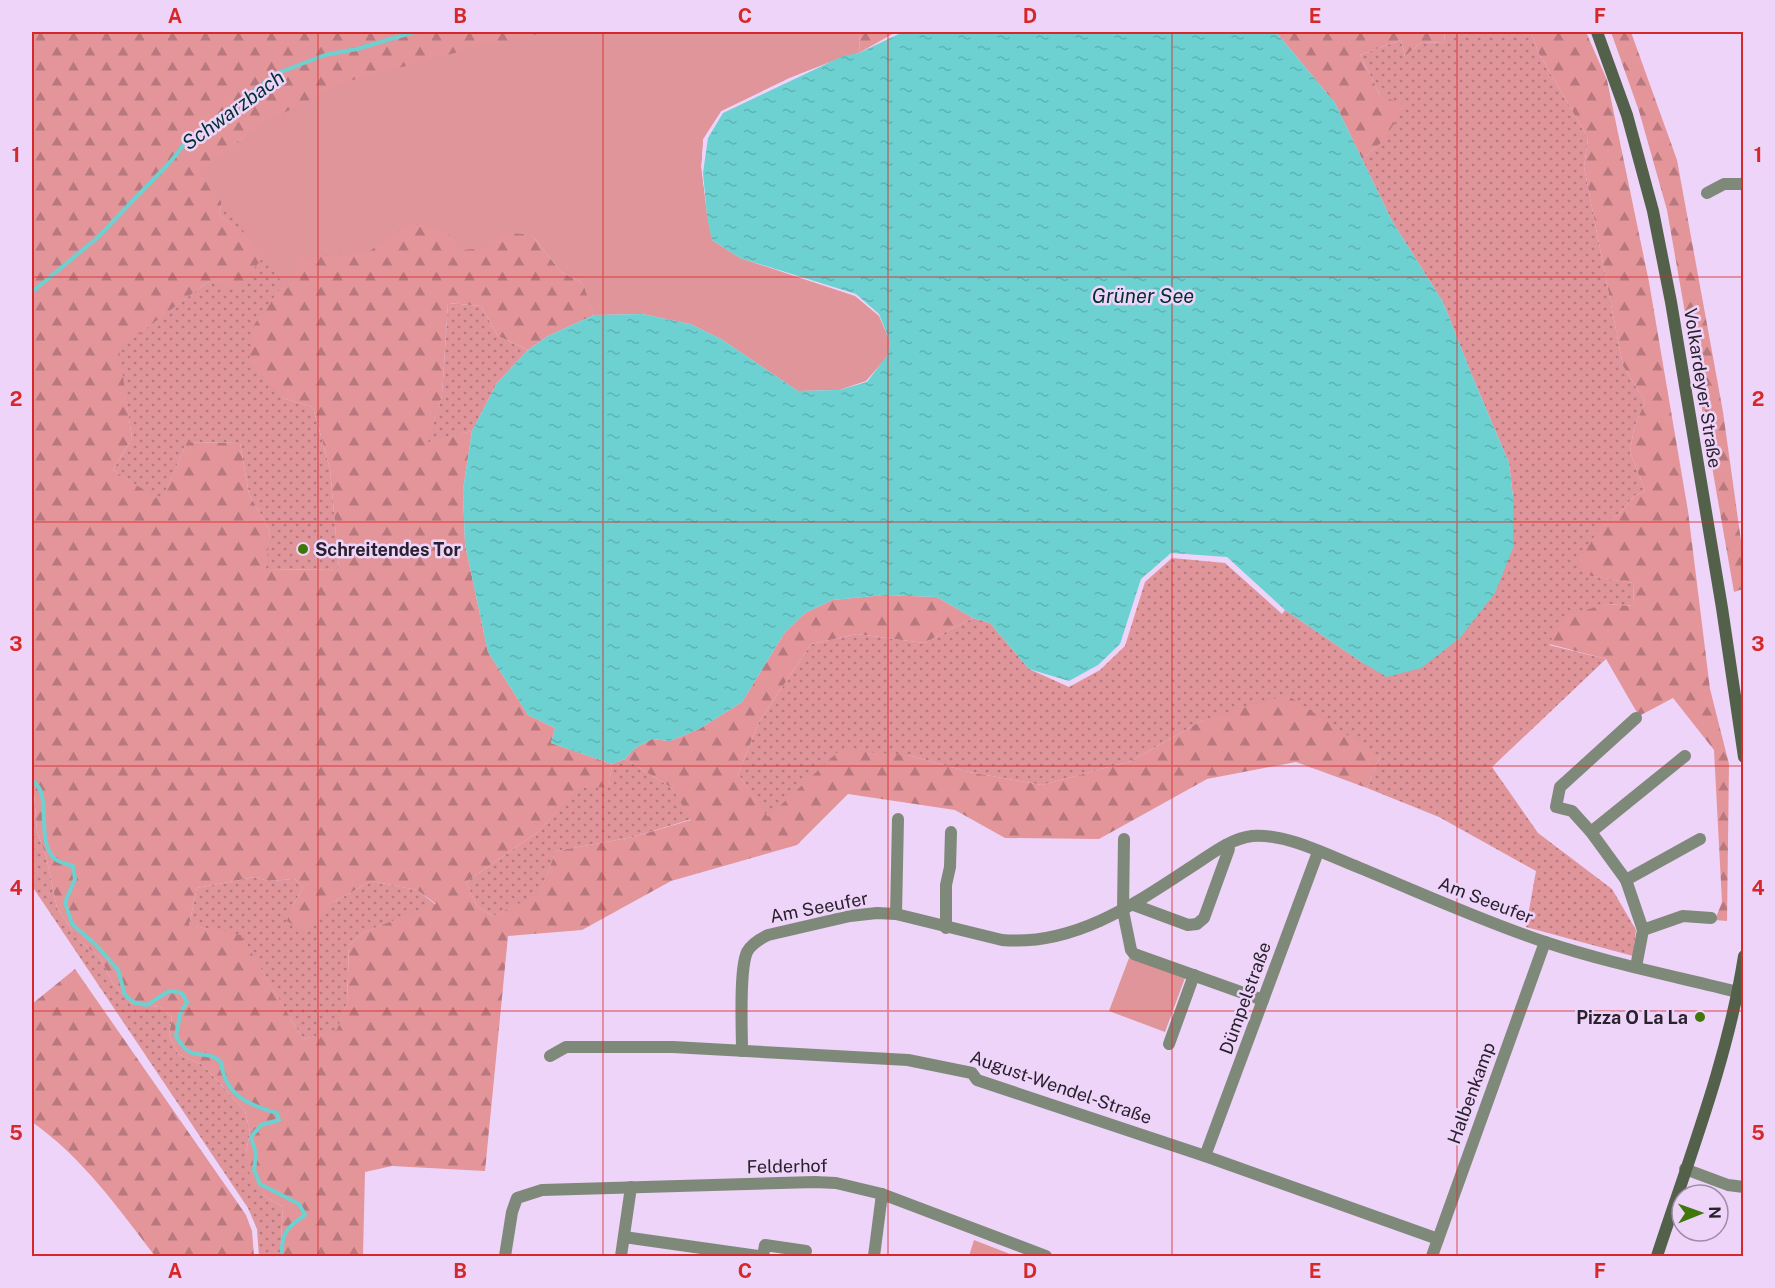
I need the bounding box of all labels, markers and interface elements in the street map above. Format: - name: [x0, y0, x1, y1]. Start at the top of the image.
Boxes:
- text: A: [168, 4, 182, 28]
- text: B: [453, 4, 467, 28]
- text: C: [738, 4, 752, 28]
- text: D: [1023, 4, 1037, 28]
- text: E: [1309, 4, 1321, 28]
- text: F: [1594, 4, 1606, 28]
- water label: Schwarzbach: [177, 65, 289, 155]
- text: 1: [12, 143, 20, 167]
- text: 1: [1754, 143, 1762, 167]
- water label: Grüner See: [1092, 284, 1194, 308]
- street label: Volkardeyer Straße: [1680, 307, 1726, 469]
- text: 2: [10, 387, 22, 411]
- text: 2: [1752, 387, 1764, 411]
- place label: Schreitendes Tor: [315, 539, 461, 560]
- marker: Schreitendes Tor: [296, 542, 310, 556]
- text: 3: [9, 632, 23, 656]
- text: 3: [1751, 632, 1765, 656]
- street label: Am Seeufer: [1436, 872, 1536, 928]
- text: 4: [9, 876, 23, 900]
- text: 4: [1751, 876, 1765, 900]
- street label: Am Seeufer: [768, 887, 870, 927]
- street label: Dümpelstraße: [1215, 939, 1275, 1057]
- place label: Pizza O La La: [1576, 1007, 1688, 1028]
- marker: Pizza O La La: [1693, 1010, 1707, 1024]
- street label: Halbenkamp: [1443, 1039, 1499, 1147]
- street label: August-Wendel-Straße: [967, 1046, 1155, 1128]
- text: 5: [9, 1121, 23, 1145]
- text: 5: [1751, 1121, 1765, 1145]
- street label: Felderhof: [746, 1155, 828, 1177]
- north arrow: [1670, 1183, 1730, 1243]
- text: N: [1705, 1206, 1724, 1219]
- text: A: [168, 1259, 182, 1283]
- text: B: [453, 1259, 467, 1283]
- text: C: [738, 1259, 752, 1283]
- text: D: [1023, 1259, 1037, 1283]
- text: E: [1309, 1259, 1321, 1283]
- text: F: [1594, 1259, 1606, 1283]

